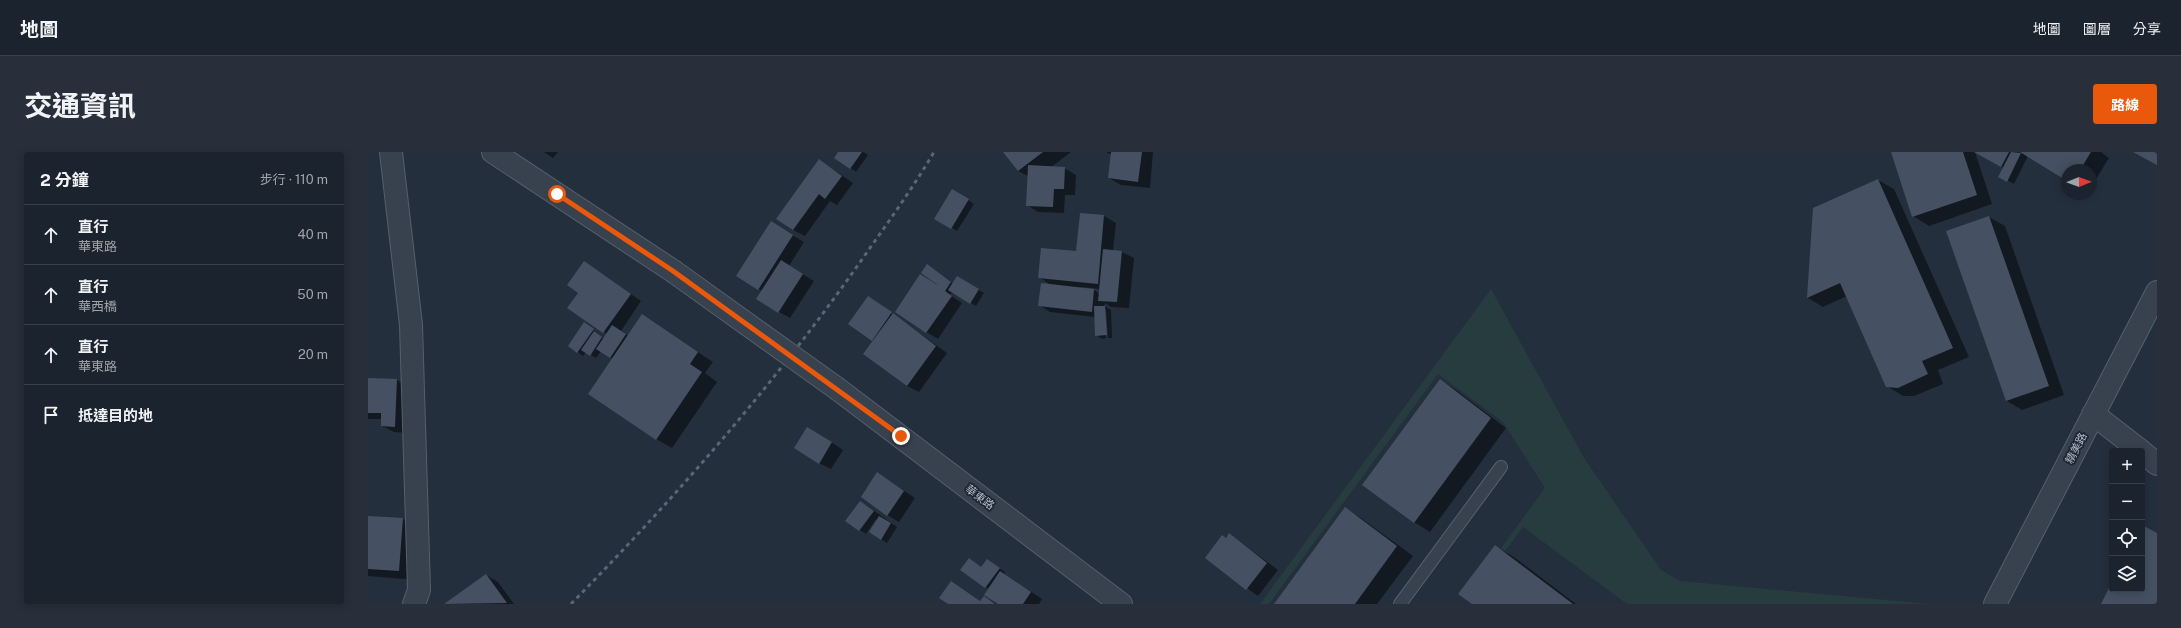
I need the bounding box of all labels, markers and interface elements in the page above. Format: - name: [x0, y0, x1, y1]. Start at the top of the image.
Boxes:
- text: 地圖: [20, 18, 58, 40]
- text: 地圖: [2033, 21, 2061, 37]
- text: 圖層: [2083, 21, 2111, 37]
- text: 分享: [2133, 21, 2161, 37]
- button: 路線: [2093, 84, 2157, 124]
- text: 交通資訊: [24, 89, 136, 122]
- north arrow: [2061, 164, 2097, 200]
- text: 2 分鐘: [40, 170, 89, 190]
- text: 步行 · 110 m: [260, 172, 328, 187]
- route start: [548, 185, 566, 203]
- text: 直行: [78, 218, 108, 235]
- icon: ahead: [40, 224, 62, 246]
- text: 40 m: [297, 227, 328, 242]
- text: 華東路: [78, 239, 117, 254]
- text: 直行: [78, 278, 108, 295]
- icon: ahead: [40, 284, 62, 306]
- text: 50 m: [297, 287, 328, 302]
- text: 華西橋: [78, 299, 117, 314]
- text: 直行: [78, 338, 108, 355]
- icon: ahead: [40, 344, 62, 366]
- text: 20 m: [298, 347, 328, 362]
- text: 華東路: [78, 359, 117, 374]
- icon: arrive: [40, 404, 62, 426]
- text: 抵達目的地: [78, 407, 153, 424]
- route end: [892, 427, 910, 445]
- street label: 精美路: [2063, 431, 2089, 465]
- map controls: [2109, 448, 2145, 592]
- button: +: [2109, 448, 2145, 484]
- street label: 華東路: [963, 482, 997, 512]
- button: −: [2109, 484, 2145, 520]
- button: locate: [2109, 520, 2145, 556]
- button: layers: [2109, 556, 2145, 592]

